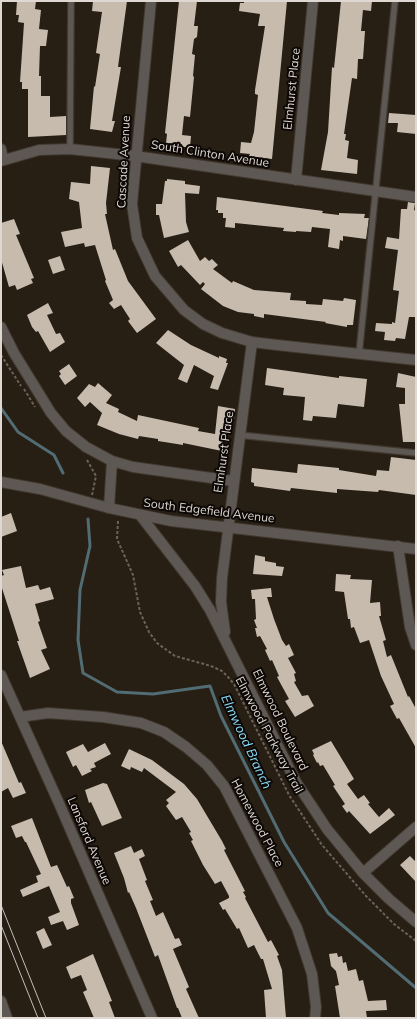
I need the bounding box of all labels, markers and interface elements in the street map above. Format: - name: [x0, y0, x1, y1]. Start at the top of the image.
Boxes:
- street label: Elmhurst Place: [281, 47, 303, 131]
- street label: Cascade Avenue: [114, 115, 134, 209]
- street label: South Clinton Avenue: [150, 138, 270, 170]
- street label: Elmhurst Place: [211, 410, 237, 494]
- street label: South Edgefield Avenue: [143, 496, 275, 526]
- street label: Elmwood Boulevard: [249, 667, 311, 773]
- street label: Elmwood Parkway Trail: [232, 674, 306, 796]
- water label: Elmwood Branch: [217, 692, 275, 792]
- street label: Homewood Place: [228, 777, 286, 869]
- street label: Lansford Avenue: [64, 795, 114, 887]

